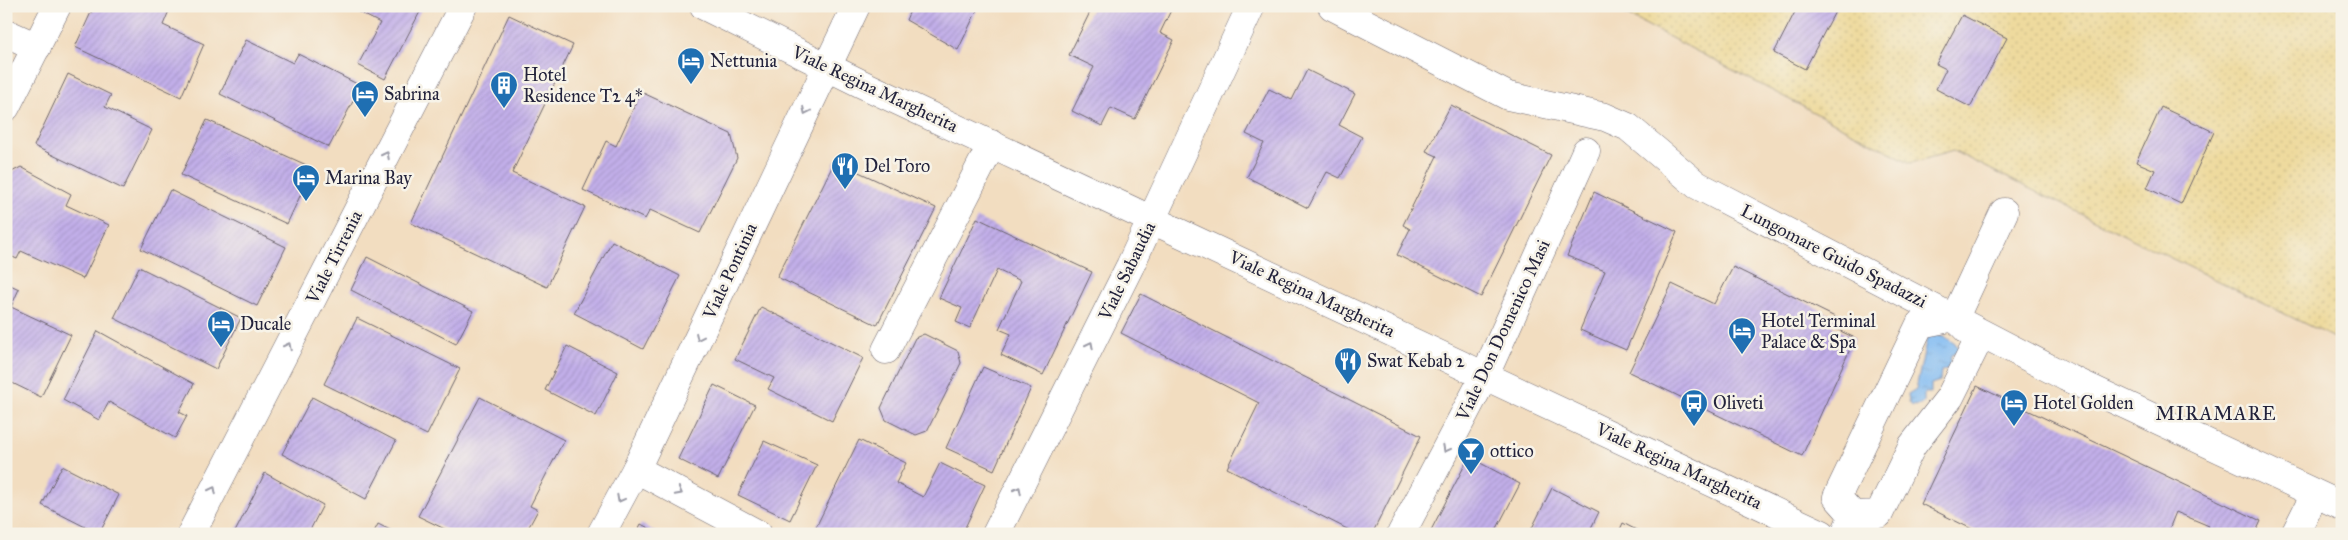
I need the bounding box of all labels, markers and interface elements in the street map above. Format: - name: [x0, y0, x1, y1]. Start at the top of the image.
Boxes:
- street label: Viale Regina Margherita: [787, 41, 962, 138]
- hotel icon: Nettunia: [676, 46, 706, 85]
- place label: Nettunia: [710, 50, 777, 72]
- place label: Hotel Residence T2 4*: [523, 64, 643, 107]
- building icon: Hotel Residence T2 4*: [489, 70, 519, 109]
- hotel icon: Sabrina: [350, 79, 380, 118]
- place label: Sabrina: [384, 83, 440, 105]
- one-way arrow: [802, 106, 812, 115]
- one-way arrow: [380, 151, 390, 160]
- restaurant icon: Del Toro: [830, 151, 860, 190]
- place label: Del Toro: [864, 155, 930, 177]
- hotel icon: Marina Bay: [291, 163, 321, 202]
- place label: Marina Bay: [325, 167, 412, 189]
- street label: Lungomare Guido Spadazzi: [1737, 199, 1931, 313]
- street label: Viale Tirrenia: [301, 206, 367, 308]
- street label: Viale Sabaudia: [1093, 218, 1160, 325]
- street label: Viale Pontinia: [698, 219, 762, 323]
- street label: Viale Don Domenico Masi: [1451, 236, 1555, 425]
- street label: Viale Regina Margherita: [1224, 246, 1399, 343]
- hotel icon: Ducale: [206, 309, 236, 348]
- place label: Hotel Terminal Palace & Spa: [1761, 310, 1876, 353]
- place label: Ducale: [240, 313, 291, 335]
- hotel icon: Hotel Terminal Palace & Spa: [1727, 316, 1757, 355]
- one-way arrow: [694, 332, 705, 341]
- one-way arrow: [1084, 341, 1094, 350]
- one-way arrow: [282, 342, 292, 351]
- restaurant icon: Swat Kebab 2: [1333, 346, 1363, 385]
- place label: Swat Kebab 2: [1367, 350, 1465, 372]
- bus stop icon: Oliveti: [1679, 388, 1709, 427]
- hotel icon: Hotel Golden: [1999, 388, 2029, 427]
- place label: Oliveti: [1713, 392, 1764, 414]
- place label: Hotel Golden: [2033, 392, 2134, 414]
- district label: MIRAMARE: [2155, 402, 2277, 425]
- street label: Viale Regina Margherita: [1591, 418, 1766, 515]
- bar icon: ottico: [1456, 436, 1486, 475]
- place label: ottico: [1490, 440, 1534, 462]
- one-way arrow: [1442, 444, 1452, 453]
- one-way arrow: [673, 486, 682, 496]
- one-way arrow: [1011, 486, 1022, 495]
- one-way arrow: [207, 487, 217, 496]
- one-way arrow: [616, 494, 626, 503]

